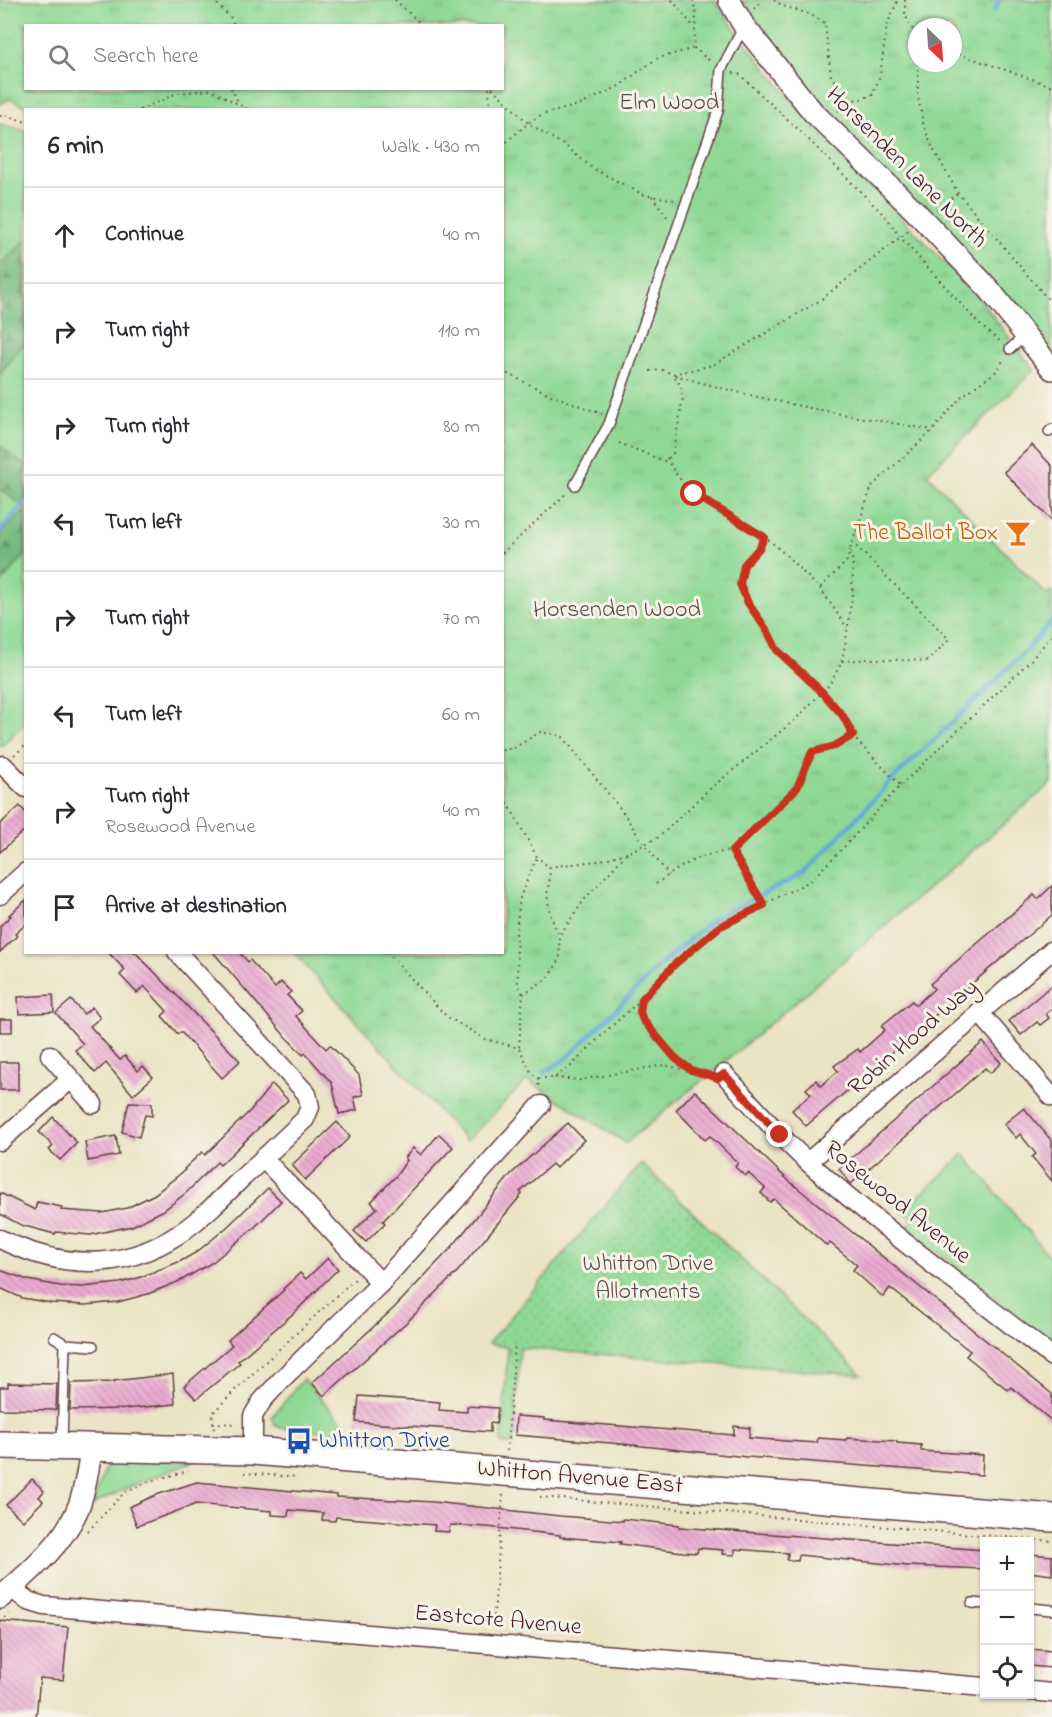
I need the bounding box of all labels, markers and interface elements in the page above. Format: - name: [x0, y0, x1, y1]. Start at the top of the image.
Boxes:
- north arrow: [908, 18, 962, 72]
- search box: [24, 24, 504, 90]
- icon: search: [45, 41, 78, 74]
- text: Search here: [93, 41, 198, 73]
- street label: Horsenden Lane North: [817, 79, 995, 257]
- park label: Elm Wood: [619, 86, 720, 121]
- text: 6 min: [48, 128, 104, 166]
- text: Walk · 430 m: [382, 133, 480, 162]
- icon: ahead: [48, 219, 81, 252]
- text: Continue: [105, 219, 184, 251]
- text: 40 m: [443, 221, 480, 250]
- icon: right: [48, 315, 81, 348]
- text: Turn right: [105, 315, 190, 347]
- text: 110 m: [438, 317, 480, 346]
- icon: right: [48, 411, 81, 444]
- text: Turn right: [105, 411, 190, 443]
- text: 80 m: [443, 413, 480, 442]
- route start: [680, 480, 706, 506]
- icon: left: [48, 507, 81, 540]
- text: Turn left: [105, 507, 182, 539]
- text: 30 m: [443, 509, 480, 538]
- place label: The Ballot Box: [853, 516, 998, 551]
- bar icon: The Ballot Box: [1003, 518, 1033, 548]
- park label: Horsenden Wood: [533, 593, 701, 628]
- icon: right: [48, 603, 81, 636]
- text: Turn right: [105, 603, 190, 635]
- text: 70 m: [443, 605, 480, 634]
- icon: left: [48, 699, 81, 732]
- text: Turn left: [105, 699, 182, 731]
- text: 60 m: [442, 701, 480, 730]
- text: Turn right: [105, 781, 190, 813]
- icon: right: [48, 795, 81, 828]
- text: 40 m: [443, 797, 480, 826]
- text: Rosewood Avenue: [105, 813, 255, 842]
- icon: arrive: [48, 891, 81, 924]
- text: Arrive at destination: [105, 891, 287, 923]
- street label: Robin Hood Way: [841, 971, 988, 1105]
- route end: [766, 1121, 792, 1147]
- street label: Rosewood Avenue: [816, 1133, 978, 1274]
- park label: Whitton Drive Allotments: [583, 1247, 714, 1310]
- place label: Whitton Drive: [319, 1424, 450, 1459]
- bus stop icon: Whitton Drive: [284, 1426, 314, 1456]
- street label: Whitton Avenue East: [476, 1452, 684, 1504]
- map controls: [980, 1537, 1034, 1699]
- button: +: [980, 1537, 1034, 1591]
- button: −: [980, 1591, 1034, 1645]
- street label: Eastcote Avenue: [413, 1596, 583, 1646]
- button: locate: [980, 1645, 1034, 1699]

